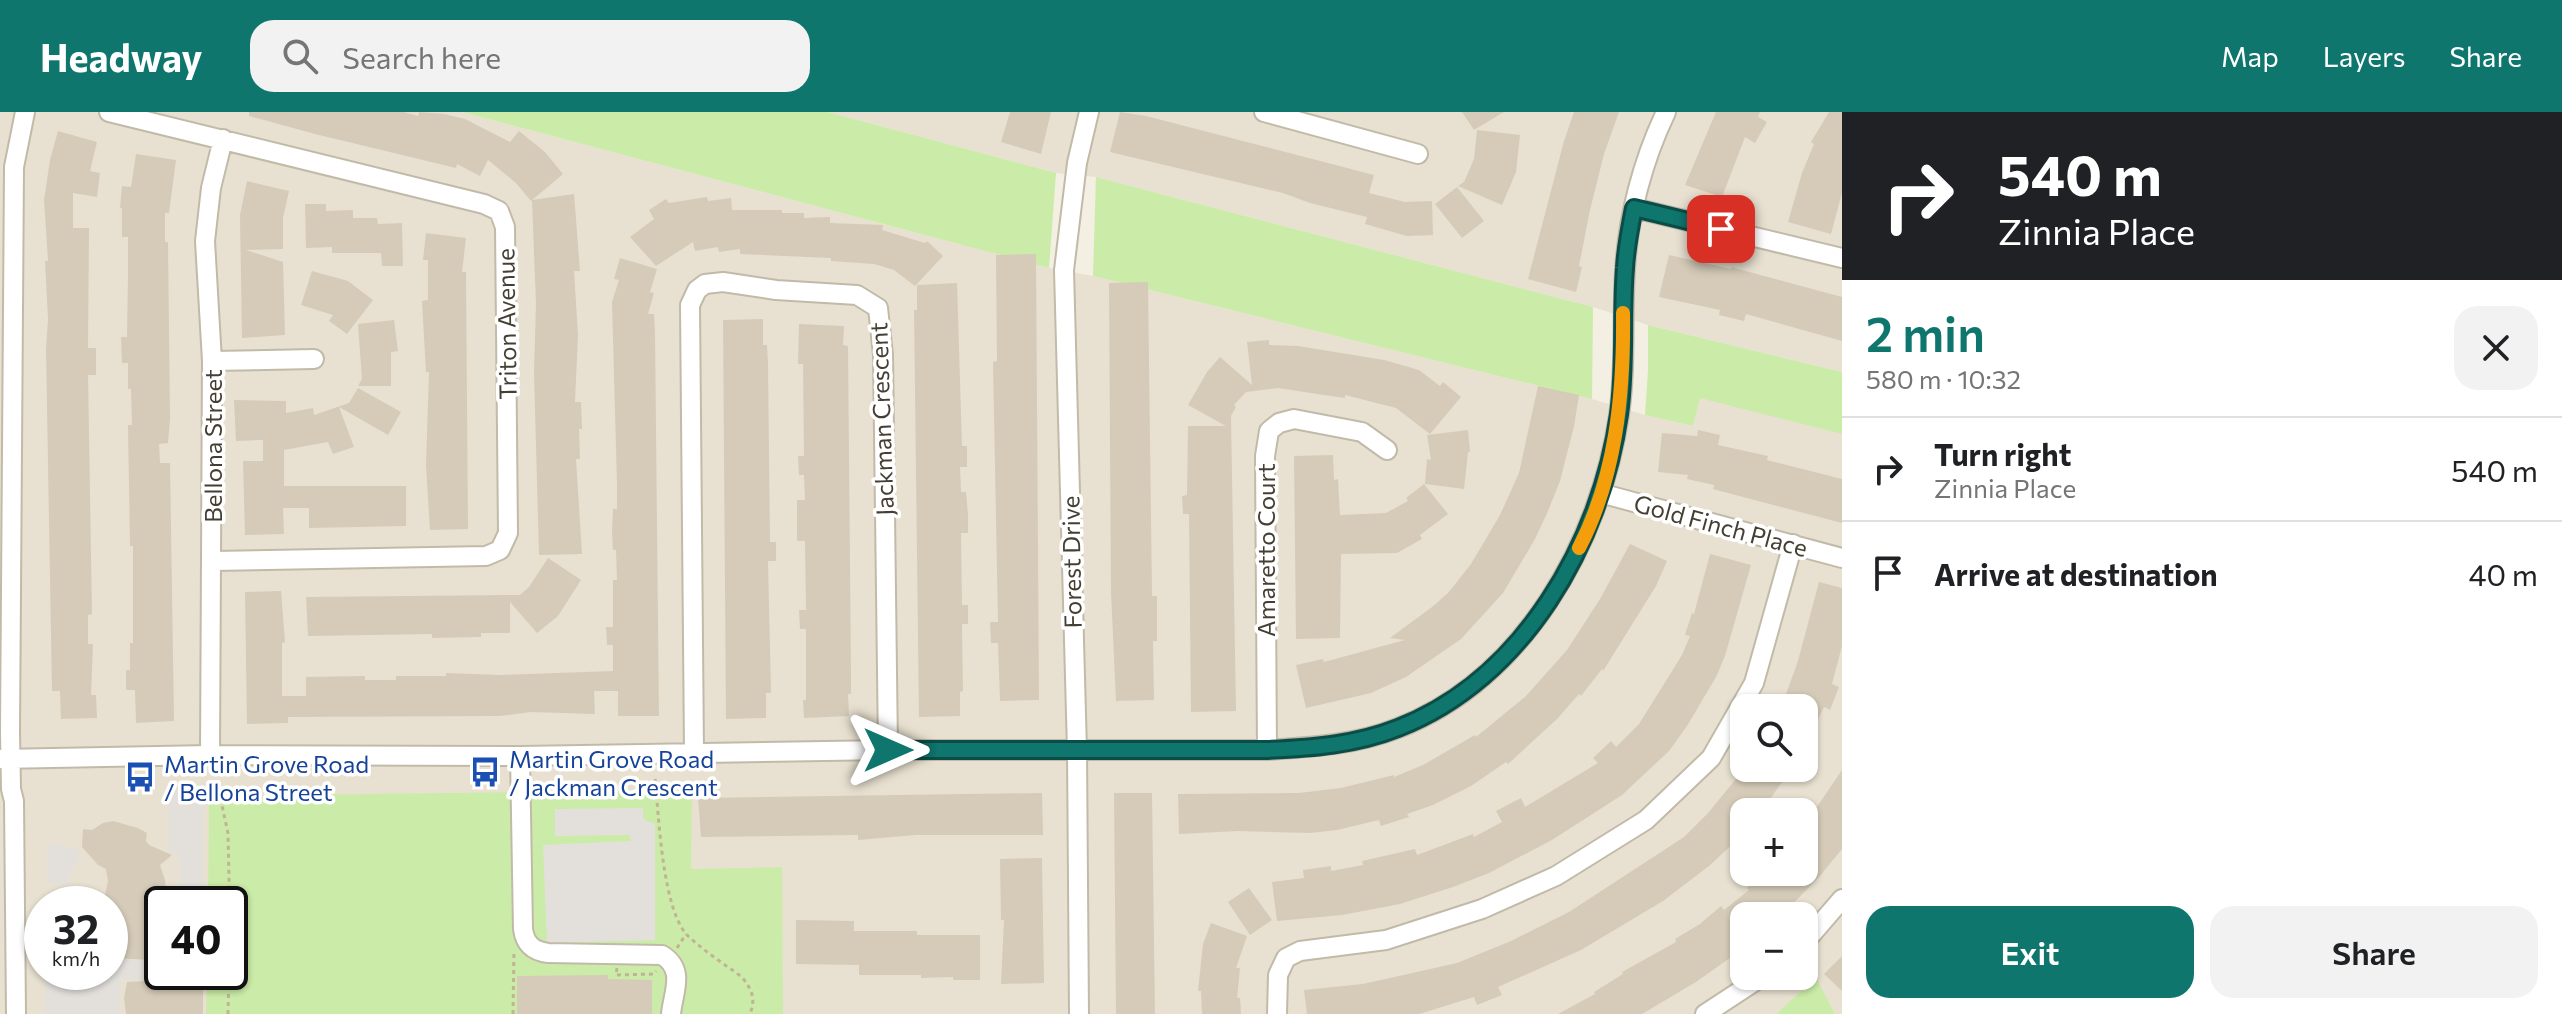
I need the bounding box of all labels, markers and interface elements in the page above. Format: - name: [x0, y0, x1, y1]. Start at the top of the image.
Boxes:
- search box: [250, 20, 810, 92]
- text: Headway: [40, 33, 202, 80]
- icon: search: [278, 34, 322, 78]
- text: Search here: [342, 38, 501, 75]
- text: Map: [2221, 39, 2279, 73]
- text: Layers: [2323, 39, 2405, 73]
- text: Share: [2449, 39, 2522, 73]
- text: 540 m: [1998, 139, 2162, 208]
- icon: right: [1866, 144, 1970, 248]
- pin: [1687, 195, 1755, 263]
- icon: arrive: [1699, 207, 1743, 251]
- text: Zinnia Place: [1998, 208, 2195, 252]
- street label: Triton Avenue: [490, 248, 522, 400]
- text: 2 min: [1866, 303, 1985, 362]
- button: close: [2454, 306, 2538, 390]
- street label: Jackman Crescent: [863, 322, 899, 516]
- text: 580 m · 10:32: [1866, 363, 2021, 394]
- street label: Bellona Street: [198, 369, 227, 523]
- text: Turn right: [1934, 435, 2071, 472]
- icon: right: [1866, 447, 1910, 491]
- text: 540 m: [2451, 451, 2538, 488]
- street label: Amaretto Court: [1251, 463, 1280, 637]
- text: Zinnia Place: [1934, 472, 2076, 503]
- street label: Gold Finch Place: [1631, 488, 1811, 562]
- street label: Forest Drive: [1055, 495, 1087, 629]
- icon: arrive: [1866, 551, 1910, 595]
- text: Arrive at destination: [1934, 555, 2218, 592]
- text: 40 m: [2469, 555, 2538, 592]
- map controls: [1730, 694, 1818, 990]
- button: search: [1730, 694, 1818, 782]
- position arrow: [846, 708, 930, 792]
- place label: Martin Grove Road / Jackman Crescent: [509, 744, 718, 801]
- place label: Martin Grove Road / Bellona Street: [164, 749, 369, 806]
- bus stop icon: Martin Grove Road / Jackman Crescent: [468, 755, 502, 789]
- bus stop icon: Martin Grove Road / Bellona Street: [123, 760, 157, 794]
- button: +: [1730, 798, 1818, 886]
- speed limit sign: 40: [144, 886, 248, 990]
- button: −: [1730, 902, 1818, 990]
- text: 32: [53, 903, 99, 952]
- button: Exit: [1866, 906, 2194, 998]
- button: Share: [2210, 906, 2538, 998]
- text: km/h: [52, 946, 100, 970]

